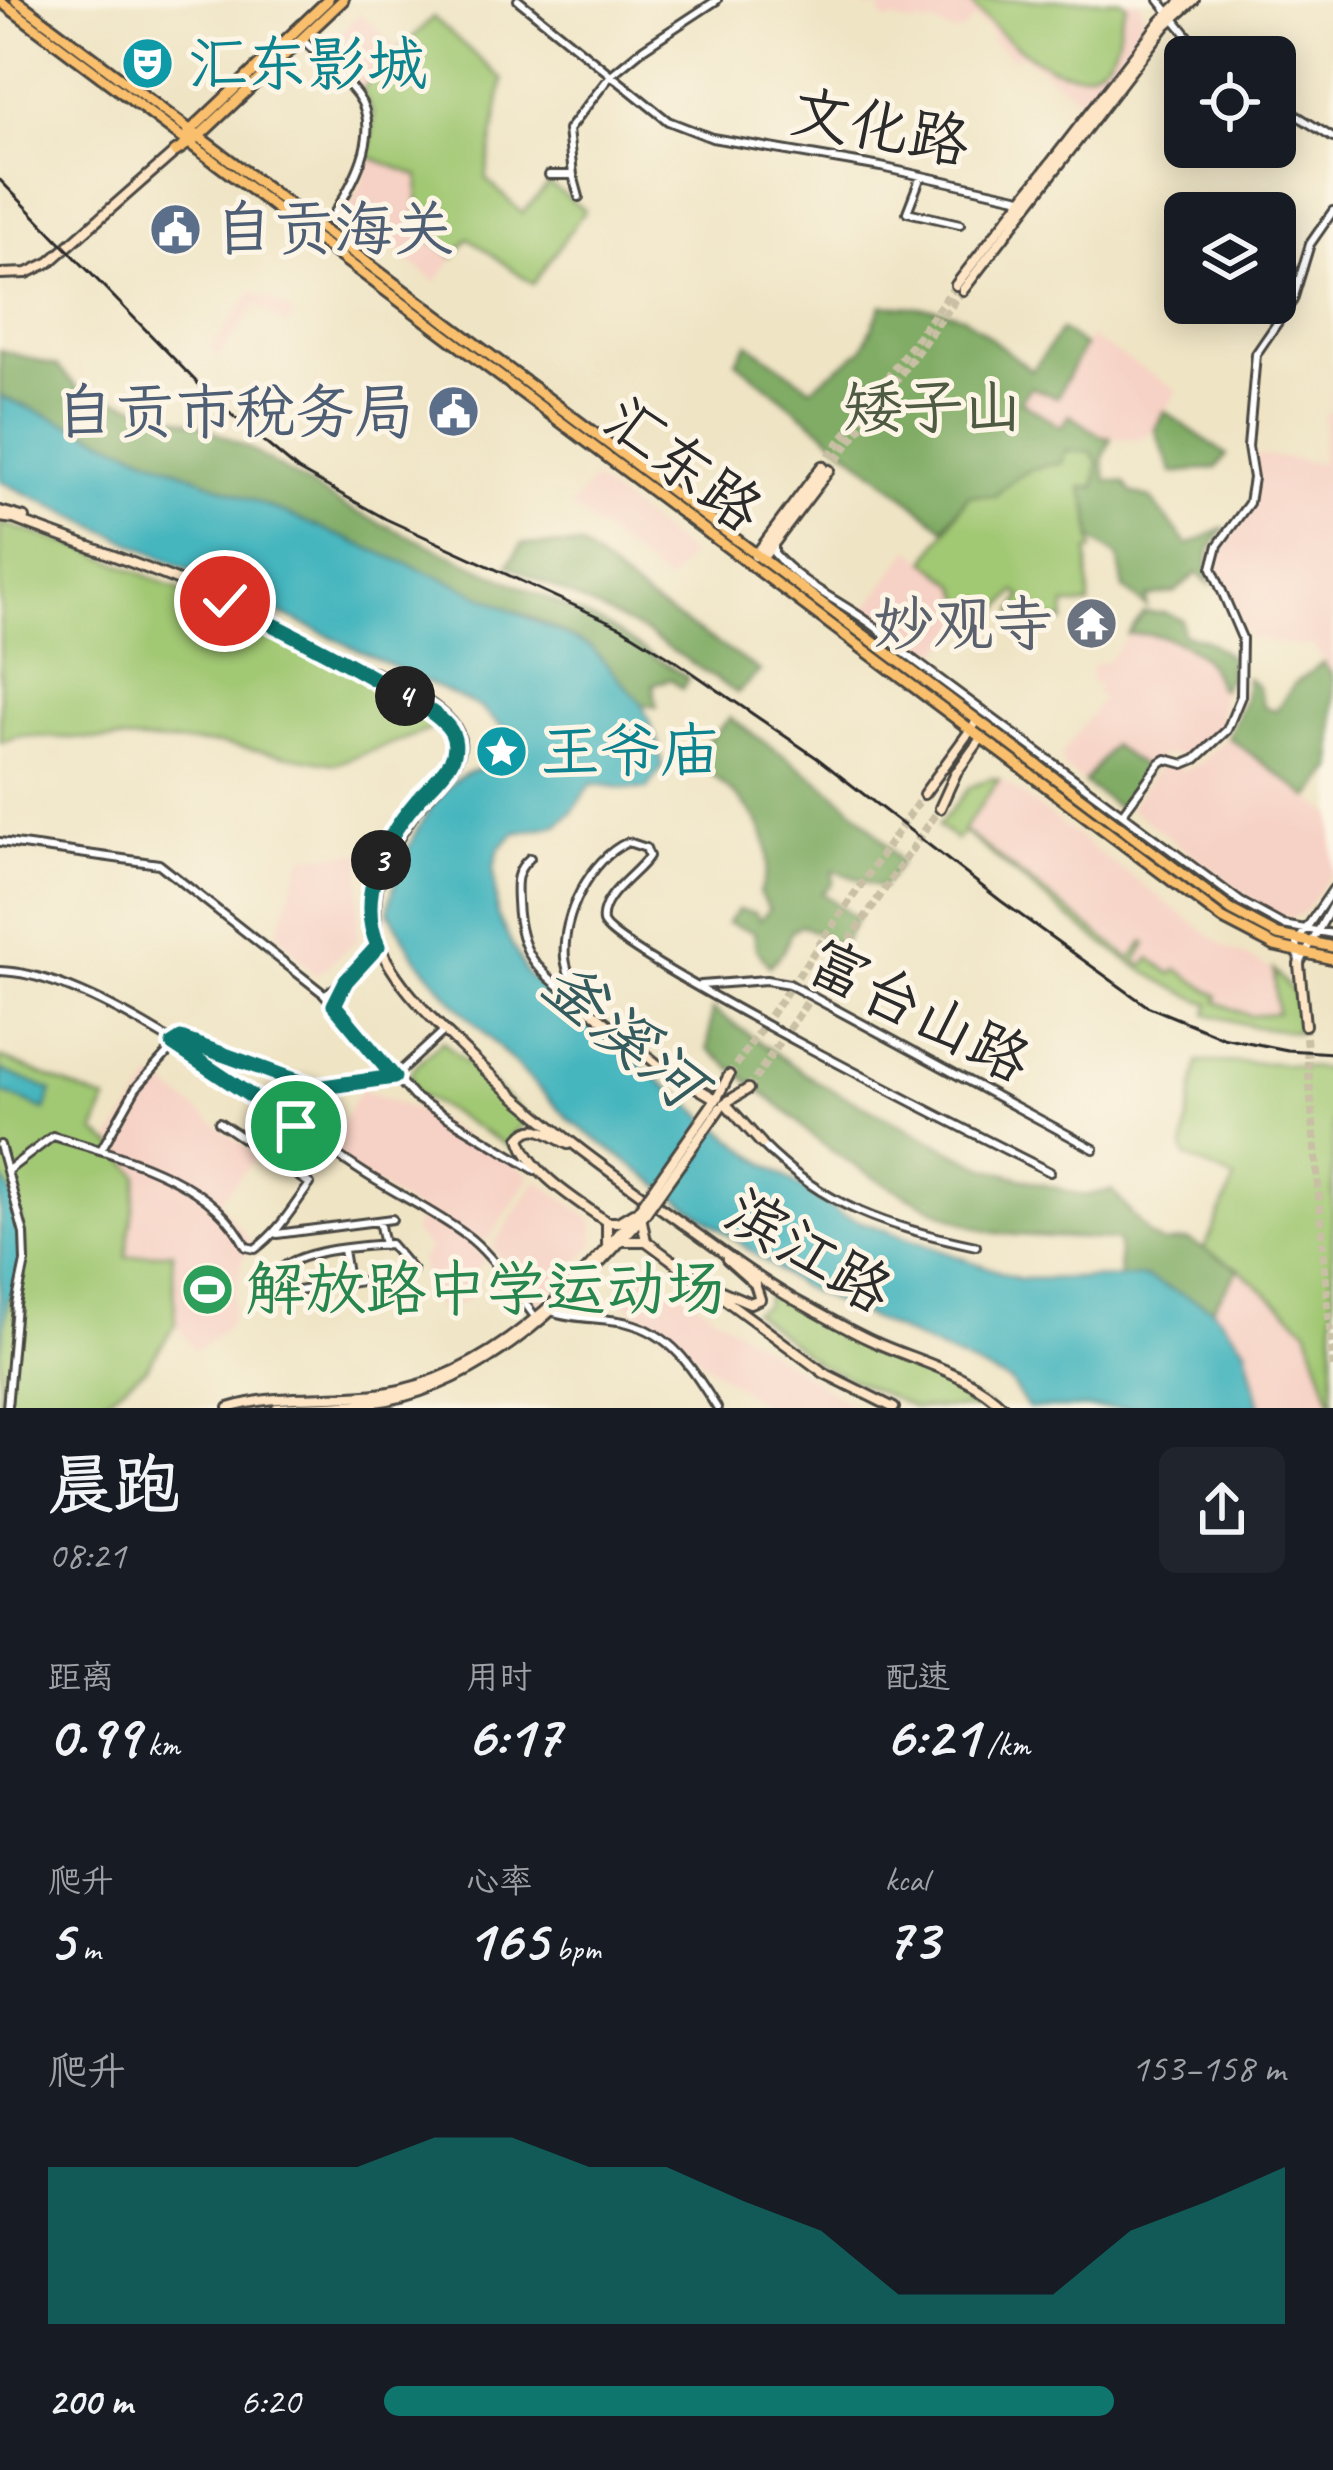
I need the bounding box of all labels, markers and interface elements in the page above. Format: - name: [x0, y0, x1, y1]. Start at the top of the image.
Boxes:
- place label: 汇东影城: [187, 26, 427, 102]
- theatre icon: 汇东影城: [120, 36, 176, 92]
- map controls: [1164, 36, 1296, 324]
- button: locate: [1164, 36, 1296, 168]
- street label: 文化路: [784, 73, 976, 181]
- place label: 自贡海关: [214, 191, 454, 267]
- button: layers: [1164, 192, 1296, 324]
- public building icon: 自贡海关: [147, 201, 203, 257]
- park label: 矮子山: [843, 369, 1023, 445]
- place label: 自贡市税务局: [55, 374, 415, 450]
- street label: 汇东路: [588, 379, 778, 549]
- public building icon: 自贡市税务局: [426, 384, 482, 440]
- pin: [174, 550, 276, 652]
- icon: check: [192, 568, 258, 634]
- place label: 妙观寺: [873, 586, 1053, 662]
- temple icon: 妙观寺: [1064, 596, 1120, 652]
- pin: 4: [375, 666, 435, 726]
- text: 4: [398, 675, 412, 717]
- place label: 王爷庙: [540, 713, 720, 789]
- place icon: 王爷庙: [473, 723, 529, 779]
- pin: 3: [351, 830, 411, 890]
- text: 3: [374, 839, 388, 881]
- street label: 富台山路: [795, 923, 1043, 1099]
- water label: 釜溪河: [525, 943, 728, 1131]
- pin: [245, 1075, 347, 1177]
- icon: arrive: [263, 1093, 329, 1159]
- street label: 滨江路: [712, 1172, 906, 1330]
- place label: 解放路中学运动场: [246, 1251, 726, 1327]
- sports icon: 解放路中学运动场: [179, 1261, 235, 1317]
- text: 晨跑: [48, 1444, 180, 1527]
- button: share: [1159, 1447, 1285, 1573]
- text: 08:21: [48, 1531, 126, 1580]
- text: 距离: [48, 1656, 114, 1698]
- text: 用时: [466, 1656, 532, 1698]
- text: 配速: [885, 1656, 951, 1698]
- text: 0.99: [48, 1698, 139, 1774]
- text: 6:17: [466, 1698, 560, 1774]
- text: 6:21: [885, 1698, 979, 1774]
- text: km: [139, 1724, 180, 1766]
- text: /km: [979, 1724, 1030, 1766]
- text: kcal: [885, 1859, 928, 1901]
- text: 爬升: [48, 1860, 114, 1902]
- text: 心率: [466, 1860, 532, 1902]
- text: 73: [885, 1901, 938, 1977]
- text: 5: [48, 1902, 74, 1978]
- text: 165: [466, 1902, 548, 1978]
- text: m: [74, 1928, 101, 1970]
- text: bpm: [548, 1928, 601, 1970]
- text: 153–158 m: [1131, 2044, 1285, 2093]
- text: 爬升: [48, 2047, 126, 2096]
- text: 200 m: [48, 2377, 132, 2426]
- text: 6:20: [240, 2377, 300, 2426]

